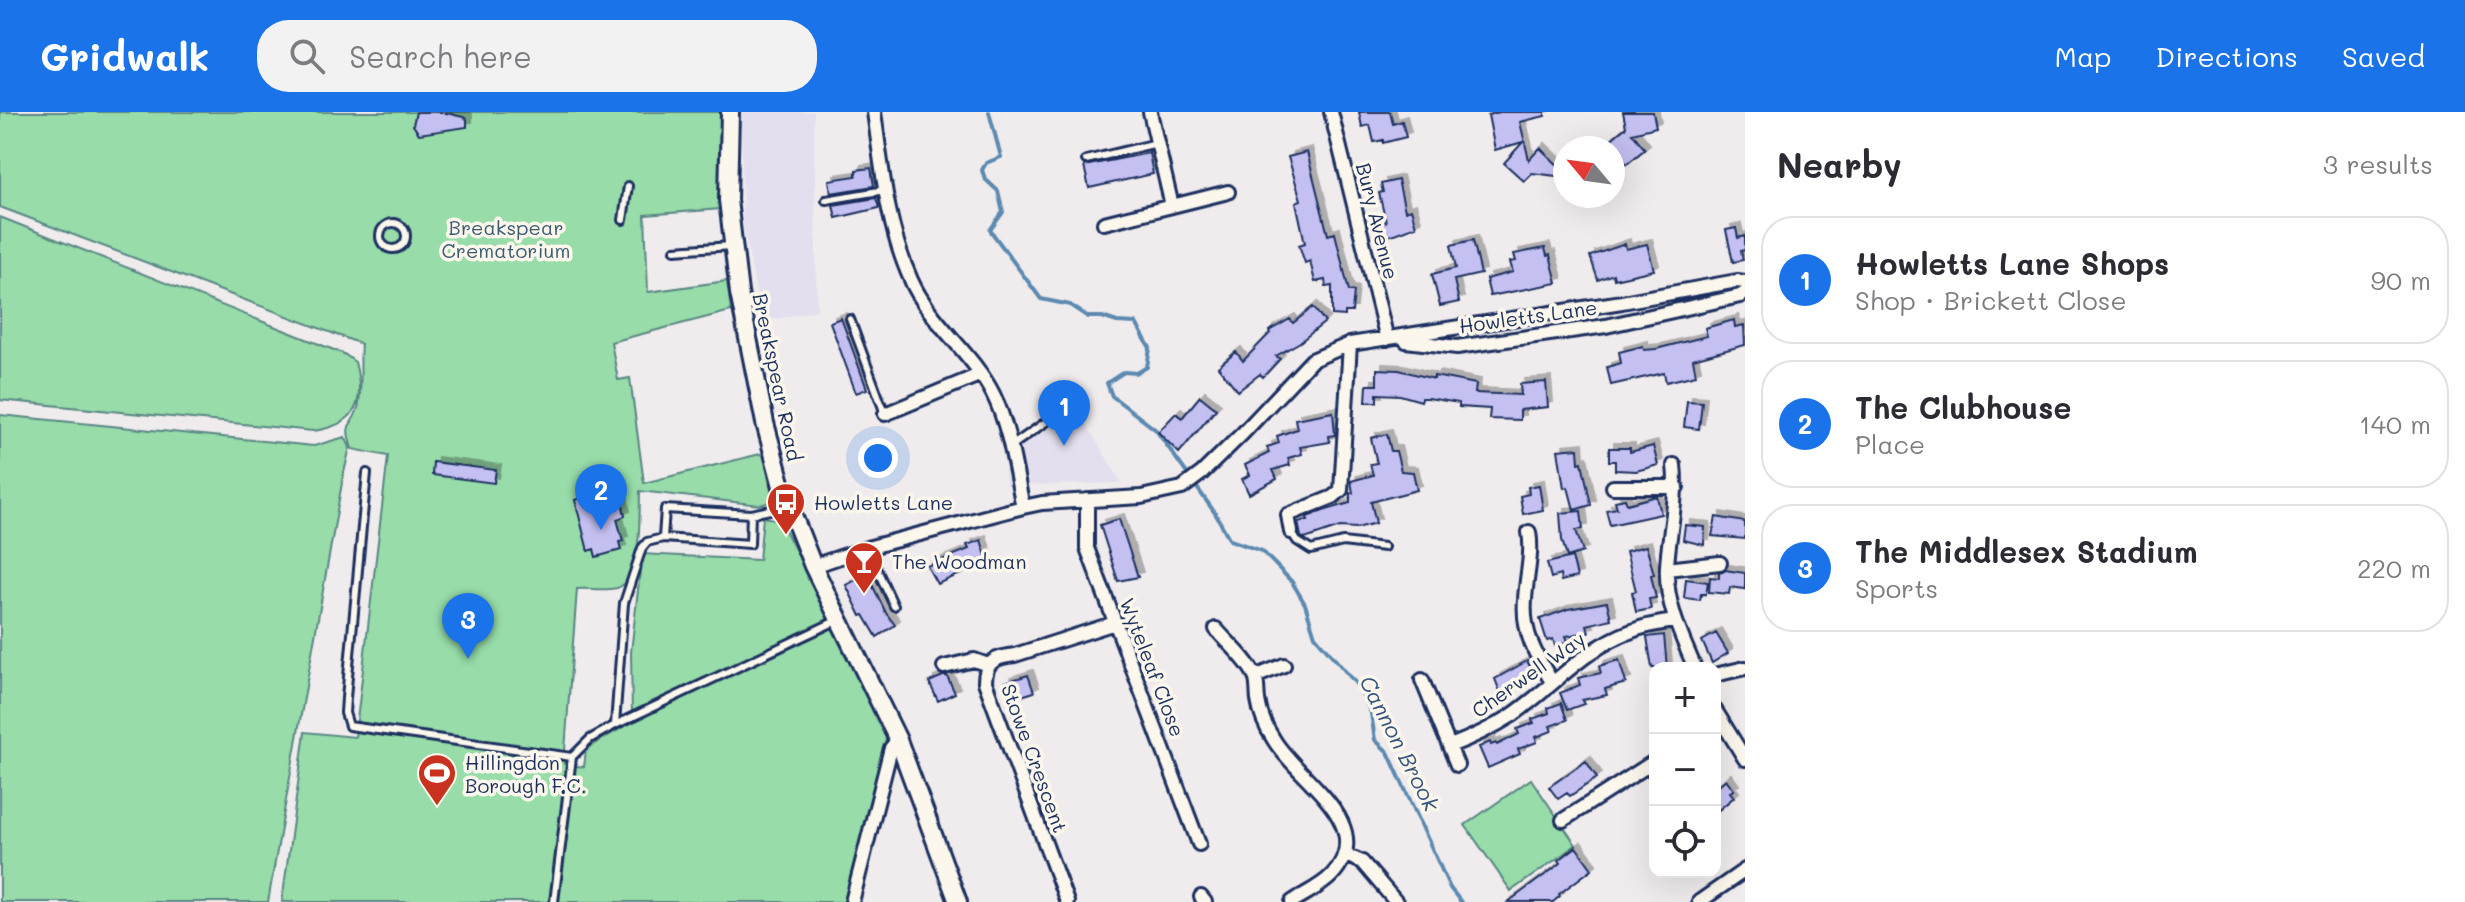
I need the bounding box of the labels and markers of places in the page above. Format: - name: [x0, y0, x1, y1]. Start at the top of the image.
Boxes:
- pin: 1: [1038, 380, 1090, 446]
- pin: 2: [575, 464, 627, 530]
- bus stop icon: Howletts Lane: [765, 481, 807, 536]
- place label: Howletts Lane: [814, 489, 953, 515]
- bar icon: The Woodman: [843, 540, 885, 595]
- place label: The Woodman: [892, 548, 1027, 574]
- pin: 3: [442, 593, 494, 659]
- place label: Hillingdon Borough F.C.: [465, 749, 587, 798]
- sports icon: Hillingdon Borough F.C.: [416, 752, 458, 807]

